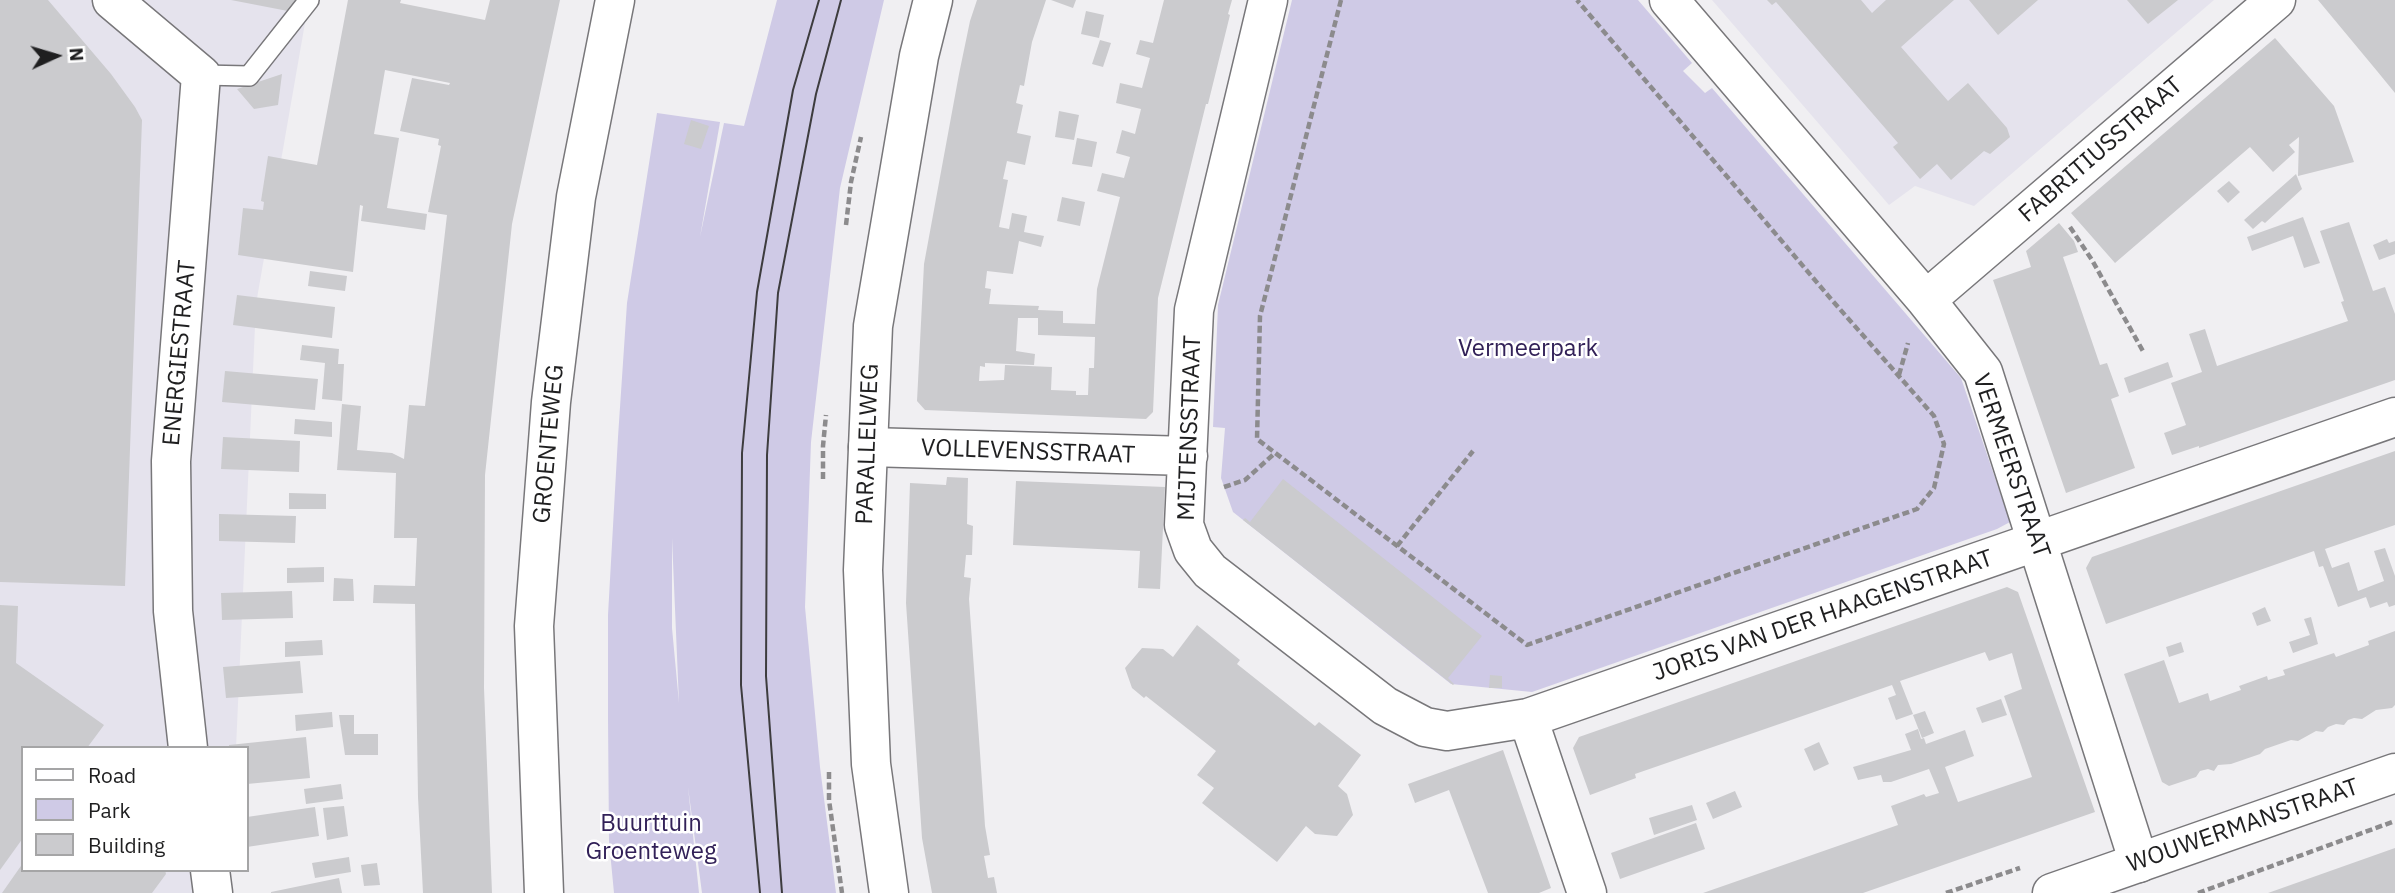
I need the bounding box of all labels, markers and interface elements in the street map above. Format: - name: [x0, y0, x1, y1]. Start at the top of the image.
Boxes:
- north arrow: [21, 21, 91, 91]
- text: N: [64, 47, 89, 62]
- street label: FABRITIUSSTRAAT: [2013, 71, 2189, 229]
- street label: ENERGIESTRAAT: [158, 259, 202, 447]
- street label: MIJTENSSTRAAT: [1172, 335, 1208, 521]
- park label: Vermeerpark: [1458, 335, 1598, 363]
- street label: GROENTEWEG: [528, 363, 570, 525]
- street label: PARALLELWEG: [851, 363, 885, 525]
- street label: VERMEERSTRAAT: [1966, 370, 2056, 562]
- street label: VOLLEVENSSTRAAT: [920, 434, 1136, 470]
- street label: JORIS VAN DER HAAGENSTRAAT: [1649, 544, 1997, 688]
- legend: [21, 746, 248, 872]
- text: Road: [88, 761, 136, 789]
- street label: WOUWERMANSTRAAT: [2123, 773, 2363, 879]
- text: Park: [88, 796, 131, 824]
- park label: Buurttuin Groenteweg: [585, 810, 717, 866]
- text: Building: [88, 831, 165, 859]

